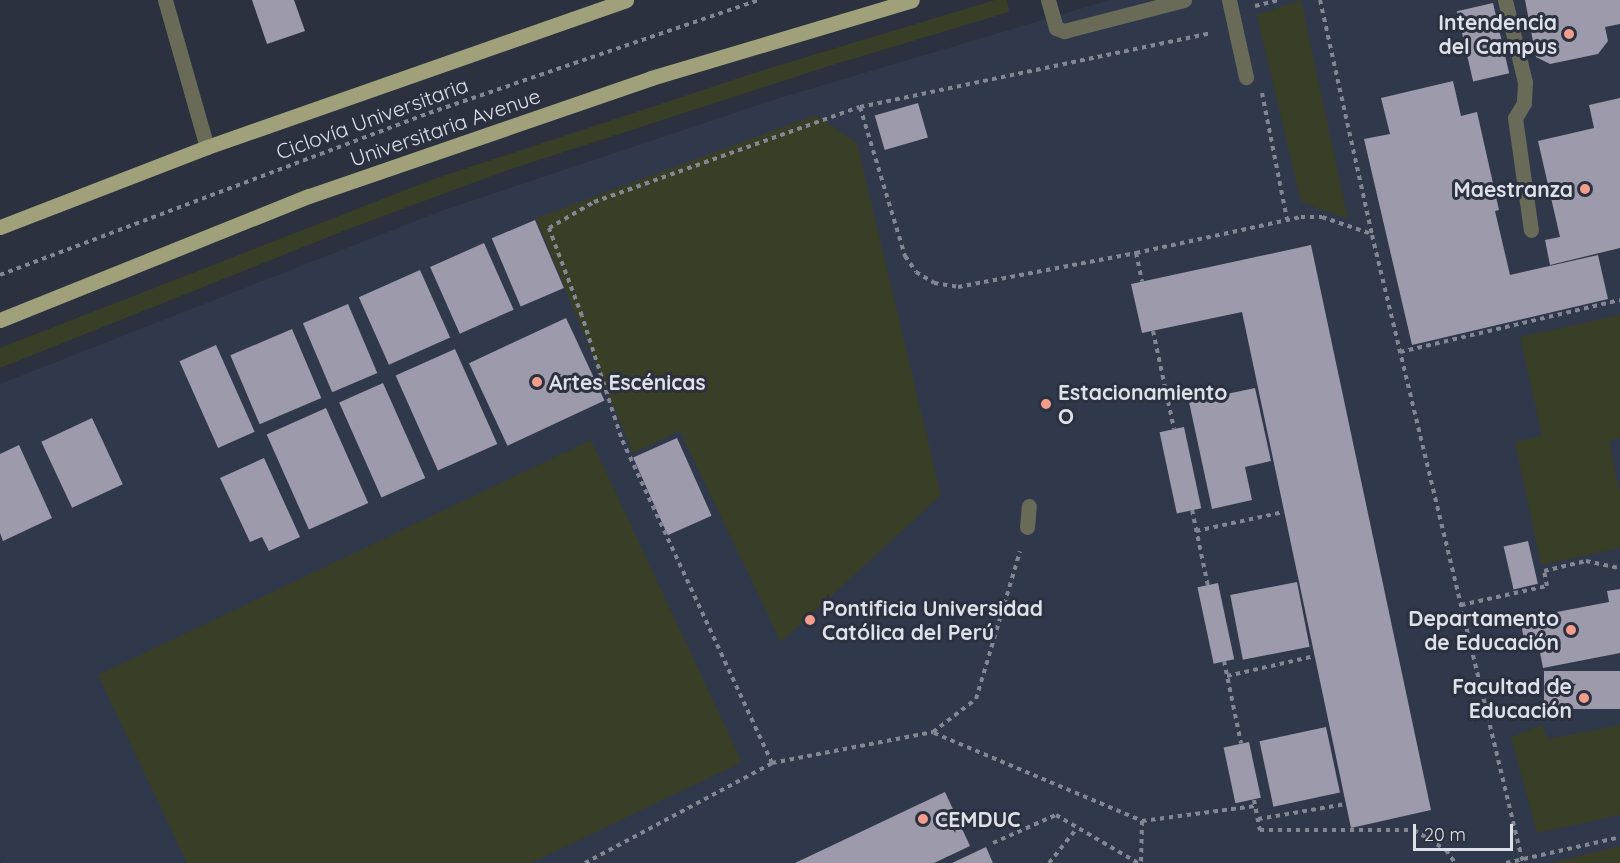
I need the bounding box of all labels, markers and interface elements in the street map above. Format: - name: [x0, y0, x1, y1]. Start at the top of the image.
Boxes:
- place label: Intendencia del Campus: [1438, 9, 1557, 59]
- marker: Intendencia del Campus: [1562, 27, 1576, 41]
- street label: Ciclovía Universitaria: [273, 72, 471, 164]
- street label: Universitaria Avenue: [347, 83, 543, 171]
- place label: Maestranza: [1454, 176, 1573, 202]
- marker: Maestranza: [1578, 182, 1592, 196]
- place label: Artes Escénicas: [549, 369, 706, 395]
- marker: Artes Escénicas: [530, 375, 544, 389]
- place label: Estacionamiento O: [1058, 379, 1227, 429]
- marker: Estacionamiento O: [1039, 397, 1053, 411]
- place label: Pontificia Universidad Católica del Perú: [822, 595, 1043, 645]
- place label: Departamento de Educación: [1408, 605, 1559, 655]
- marker: Pontificia Universidad Católica del Perú: [803, 613, 817, 627]
- marker: Departamento de Educación: [1564, 623, 1578, 637]
- place label: Facultad de Educación: [1452, 673, 1572, 723]
- marker: Facultad de Educación: [1577, 691, 1591, 705]
- place label: CEMDUC: [935, 806, 1020, 832]
- marker: CEMDUC: [916, 812, 930, 826]
- scale bar: [1416, 812, 1516, 850]
- text: 20 m: [1424, 823, 1466, 846]

